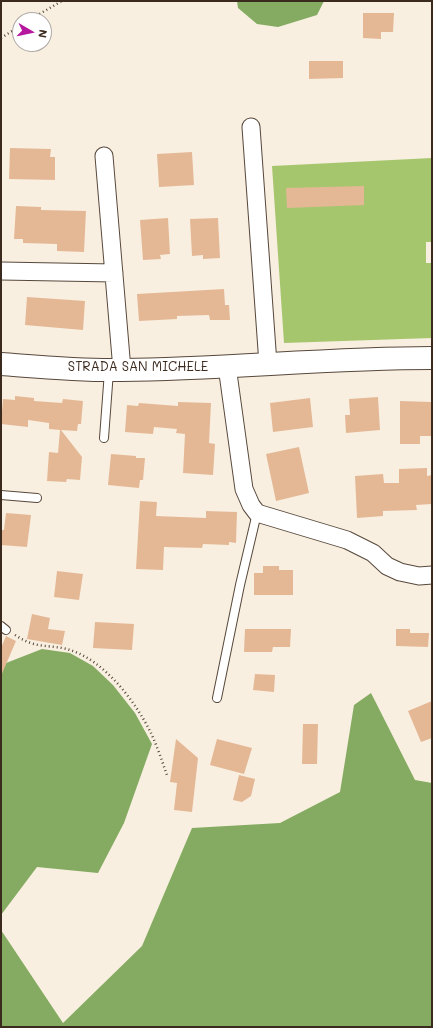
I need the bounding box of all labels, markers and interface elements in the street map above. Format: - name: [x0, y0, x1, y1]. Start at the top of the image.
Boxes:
- north arrow: [12, 12, 52, 52]
- text: N: [35, 28, 51, 39]
- street label: STRADA SAN MICHELE: [68, 359, 208, 375]

